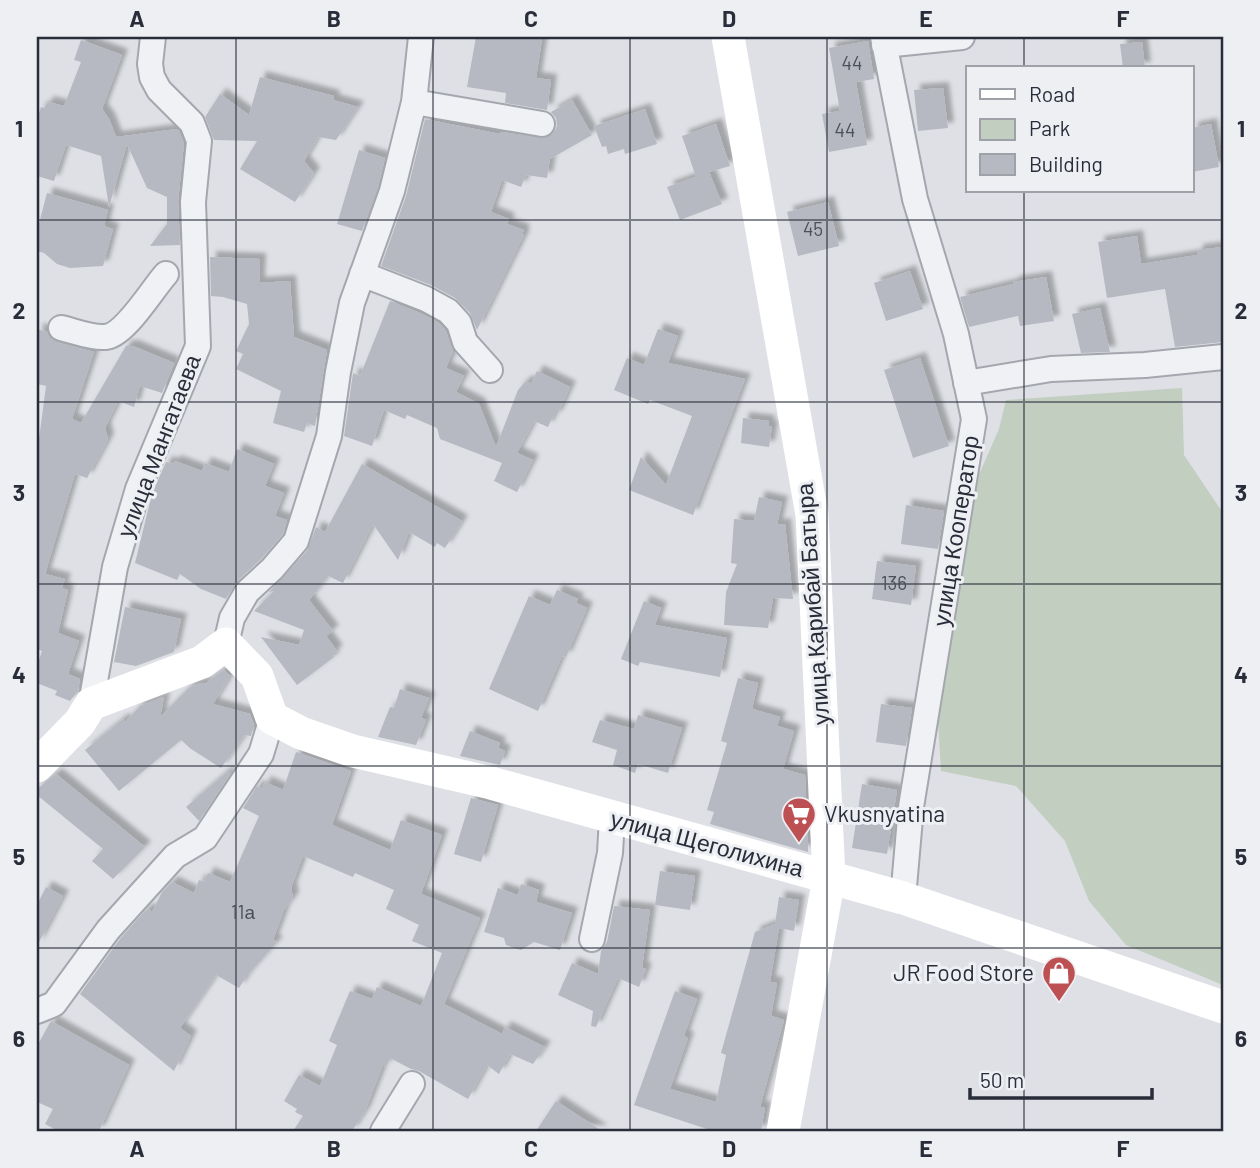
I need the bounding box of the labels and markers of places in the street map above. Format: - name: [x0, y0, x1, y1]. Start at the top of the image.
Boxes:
- supermarket icon: Vkusnyatina: [780, 795, 818, 844]
- place label: Vkusnyatina: [824, 799, 945, 827]
- shop icon: JR Food Store: [1040, 954, 1078, 1003]
- place label: JR Food Store: [893, 958, 1034, 986]

